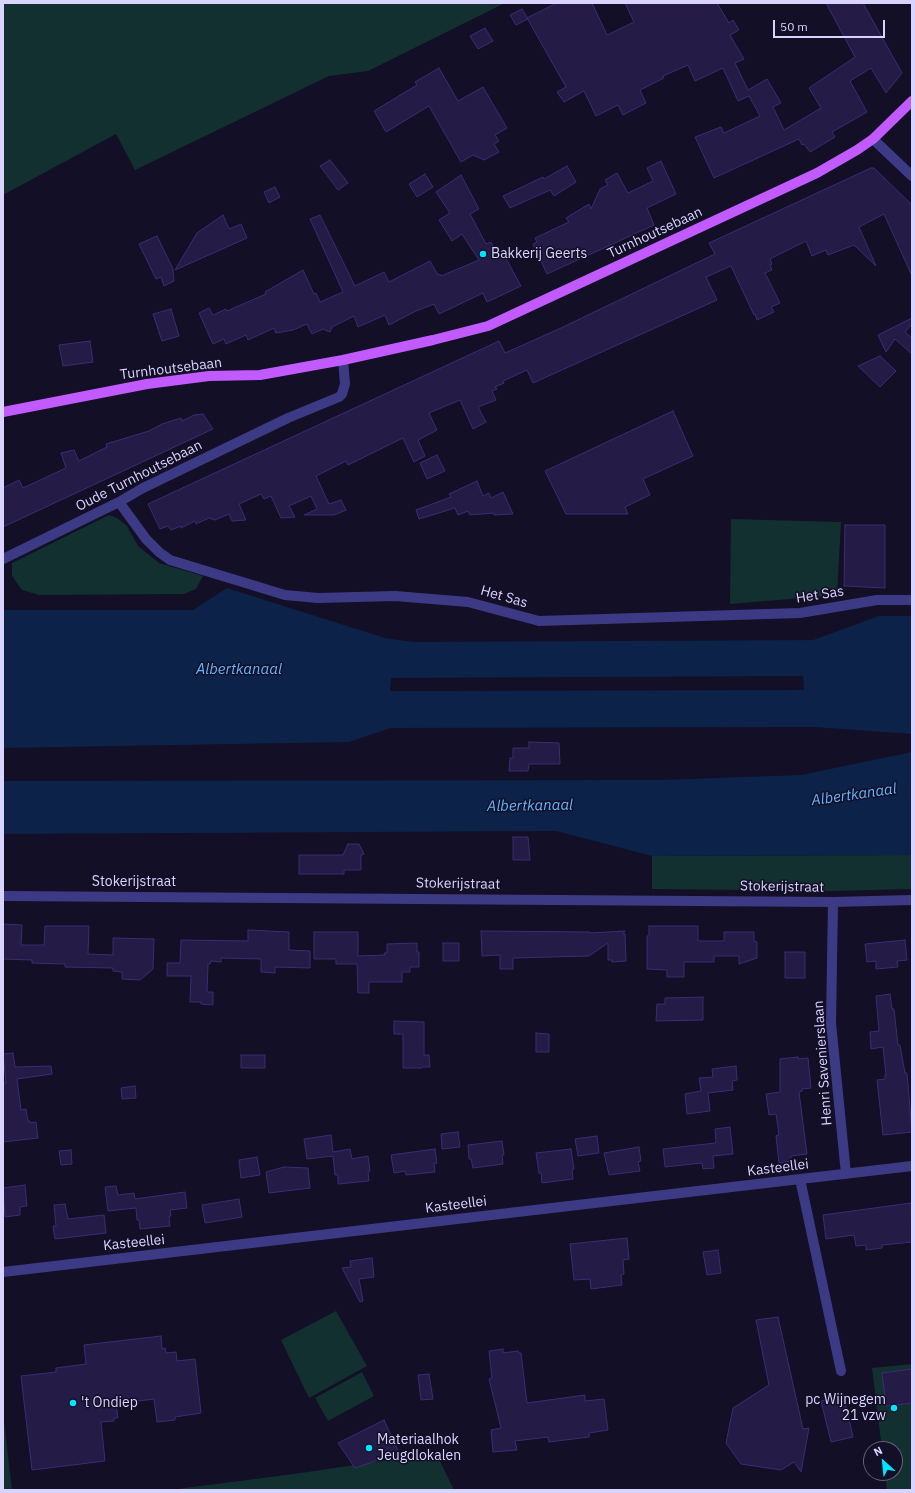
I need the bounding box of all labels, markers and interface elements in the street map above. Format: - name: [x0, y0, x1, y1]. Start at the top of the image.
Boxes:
- scale bar: [775, 12, 887, 38]
- text: 50 m: [780, 19, 808, 34]
- street label: Turnhoutsebaan: [605, 204, 705, 262]
- place label: Bakkerij Geerts: [491, 246, 587, 262]
- marker: Bakkerij Geerts: [478, 249, 488, 259]
- street label: Turnhoutsebaan: [119, 354, 223, 384]
- street label: Oude Turnhoutsebaan: [73, 437, 205, 515]
- street label: Het Sas: [479, 582, 529, 612]
- street label: Het Sas: [795, 583, 845, 607]
- water label: Albertkanaal: [196, 661, 282, 679]
- water label: Albertkanaal: [810, 780, 898, 810]
- water label: Albertkanaal: [487, 796, 573, 816]
- street label: Stokerijstraat: [92, 874, 176, 890]
- street label: Stokerijstraat: [416, 875, 500, 893]
- street label: Stokerijstraat: [740, 878, 824, 896]
- street label: Henri Savenierslaan: [810, 1000, 836, 1126]
- street label: Kasteellei: [746, 1156, 810, 1180]
- street label: Kasteellei: [424, 1193, 488, 1217]
- street label: Kasteellei: [102, 1231, 166, 1255]
- place label: pc Wijnegem 21 vzw: [805, 1392, 886, 1424]
- place label: 't Ondiep: [81, 1395, 138, 1411]
- marker: 't Ondiep: [68, 1398, 78, 1408]
- marker: pc Wijnegem 21 vzw: [889, 1403, 899, 1413]
- place label: Materiaalhok Jeugdlokalen: [377, 1432, 461, 1464]
- north arrow: [863, 1441, 903, 1481]
- marker: Materiaalhok Jeugdlokalen: [364, 1443, 374, 1453]
- text: N: [871, 1443, 885, 1459]

